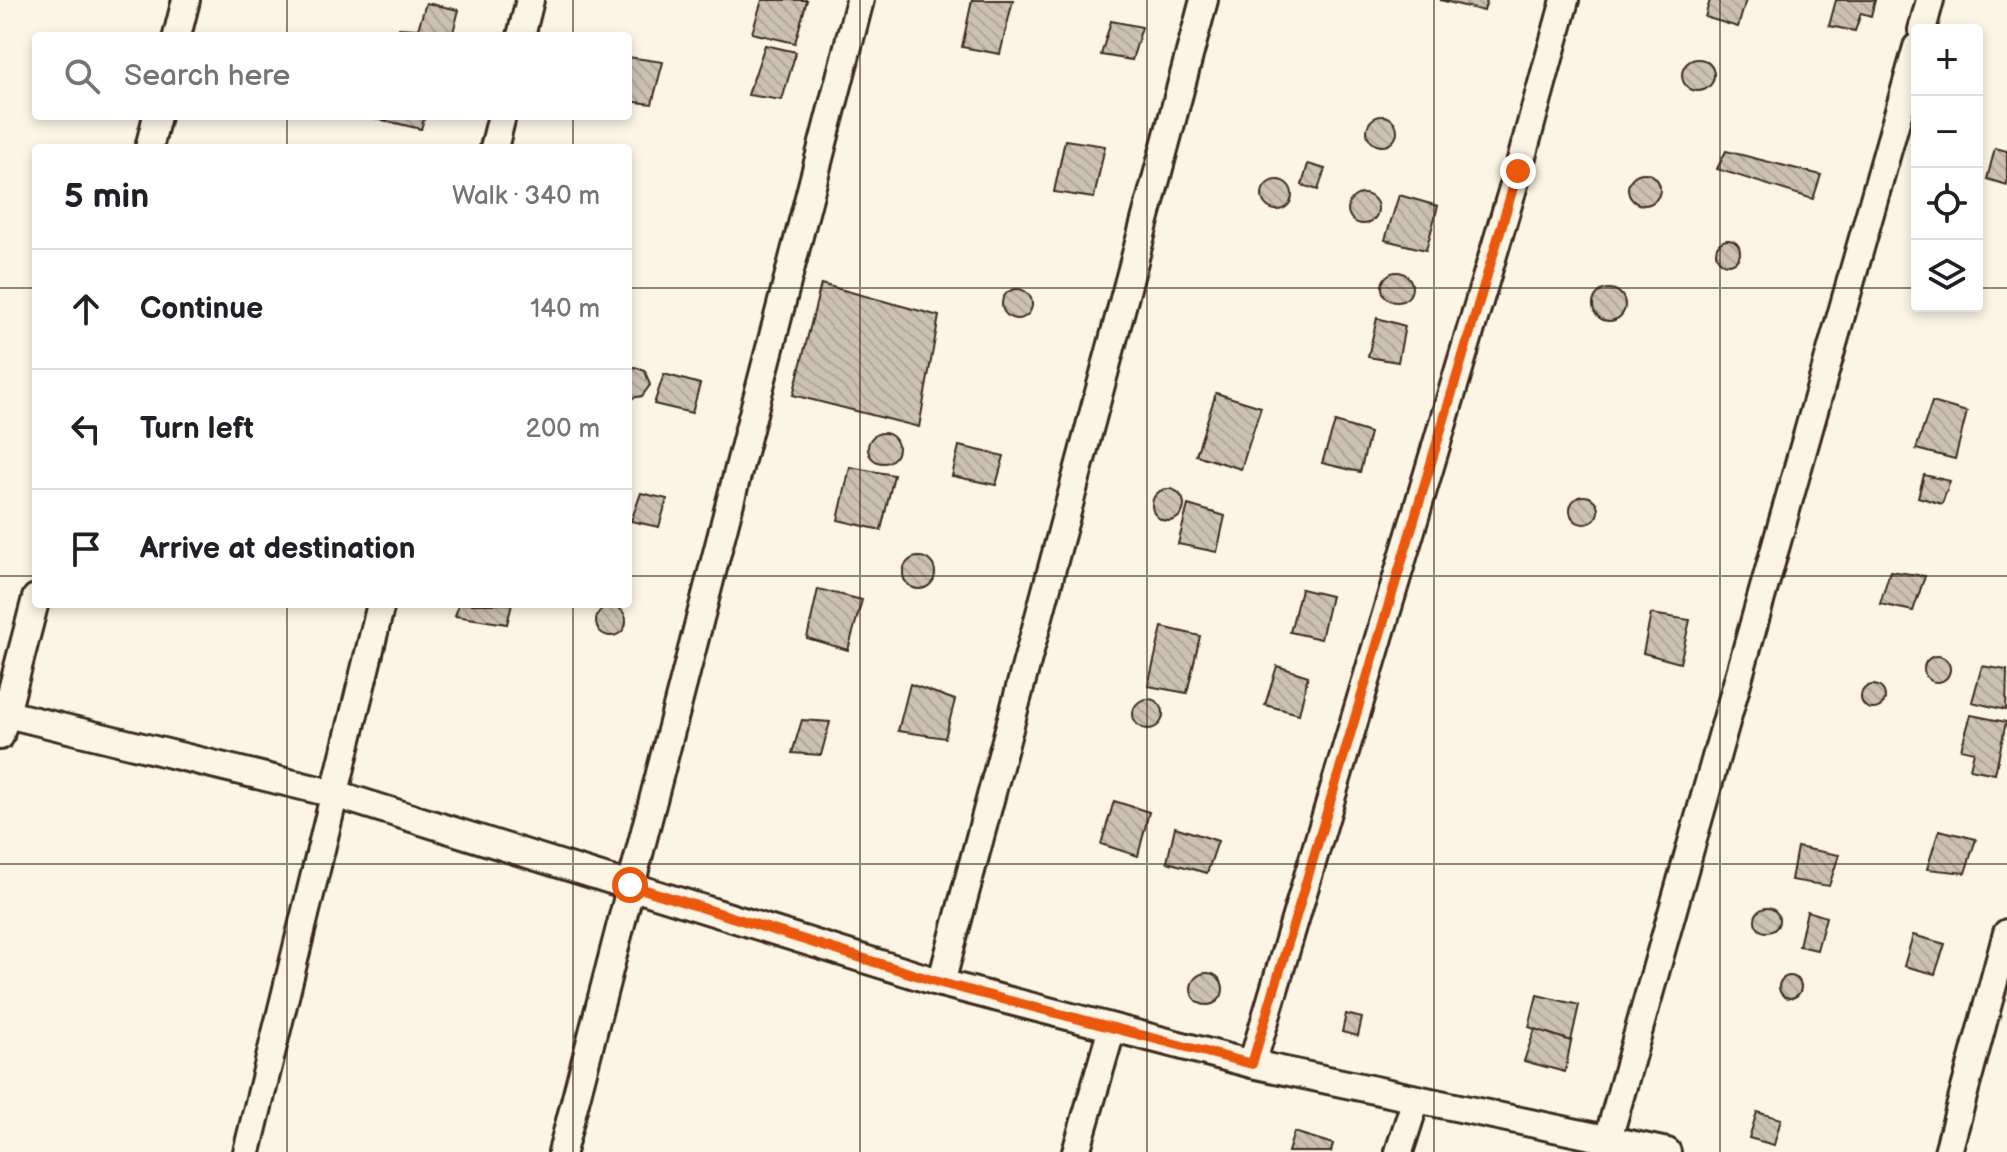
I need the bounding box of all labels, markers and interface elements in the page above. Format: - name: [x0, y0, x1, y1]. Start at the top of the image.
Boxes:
- map controls: [1911, 24, 1983, 312]
- button: +: [1911, 24, 1983, 96]
- search box: [32, 32, 632, 120]
- icon: search: [60, 54, 104, 98]
- text: Search here: [124, 58, 290, 94]
- button: −: [1911, 96, 1983, 168]
- route end: [1500, 153, 1536, 189]
- button: locate: [1911, 168, 1983, 240]
- text: 5 min: [64, 176, 149, 217]
- text: Walk · 340 m: [452, 181, 600, 212]
- button: layers: [1911, 240, 1983, 312]
- icon: ahead: [64, 287, 108, 331]
- text: Continue: [140, 291, 263, 327]
- text: 140 m: [530, 294, 600, 325]
- icon: left: [64, 407, 108, 451]
- text: Turn left: [140, 411, 254, 447]
- text: 200 m: [526, 414, 600, 445]
- icon: arrive: [64, 527, 108, 571]
- text: Arrive at destination: [140, 531, 416, 567]
- route start: [612, 867, 648, 903]

